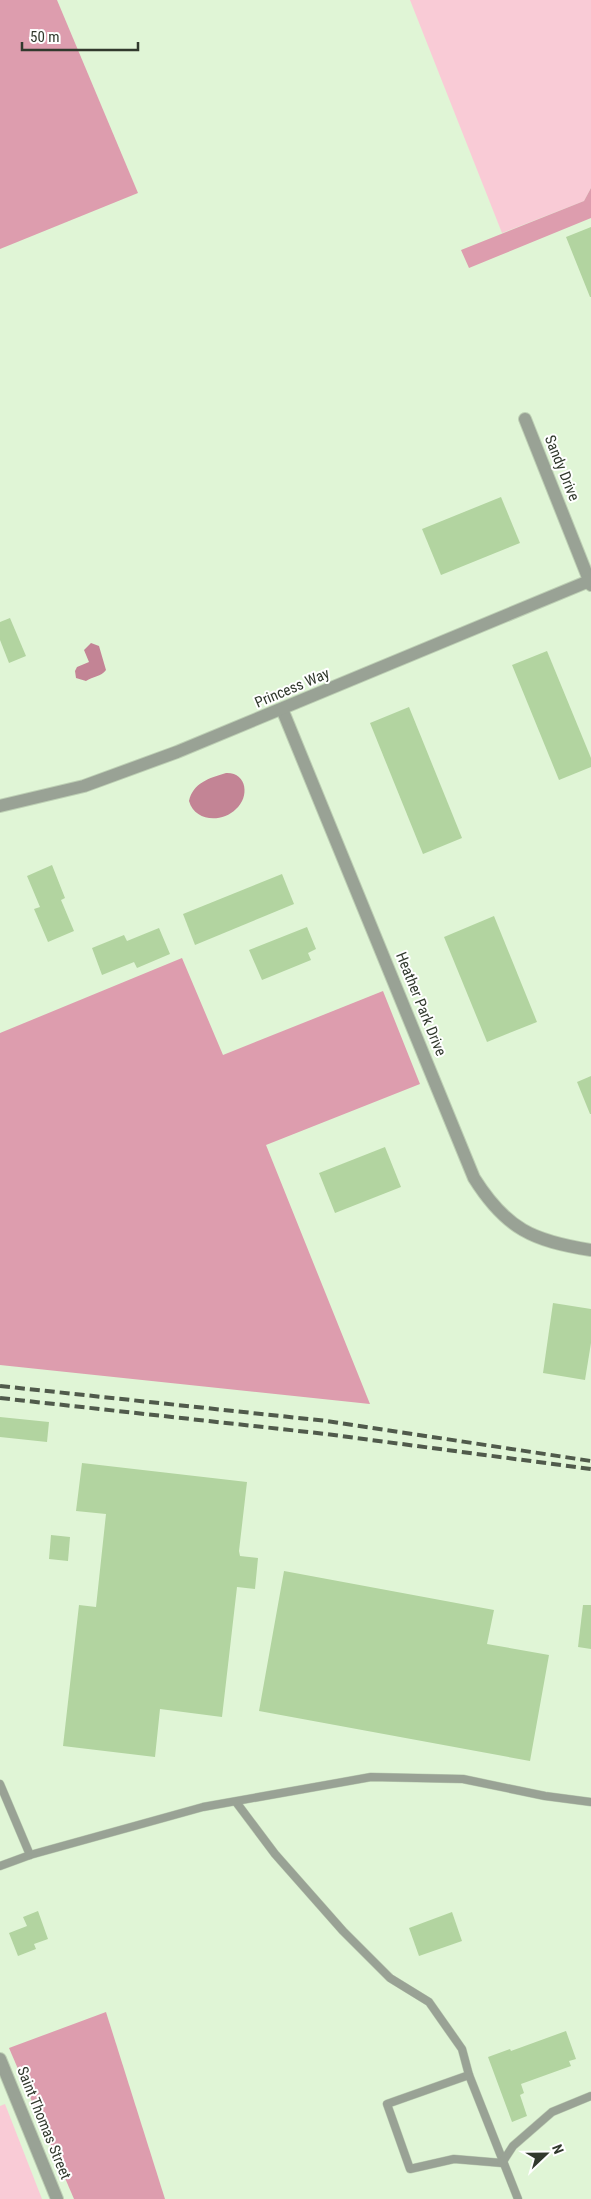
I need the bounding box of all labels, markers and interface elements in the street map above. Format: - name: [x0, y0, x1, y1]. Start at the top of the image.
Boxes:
- scale bar: [22, 20, 139, 52]
- text: 50 m: [30, 28, 60, 46]
- street label: Sandy Drive: [541, 433, 583, 503]
- street label: Princess Way: [252, 664, 332, 712]
- street label: Heather Park Drive: [392, 949, 450, 1059]
- street label: Saint Thomas Street: [13, 2064, 75, 2182]
- north arrow: [521, 2129, 571, 2179]
- text: N: [549, 2142, 567, 2156]

